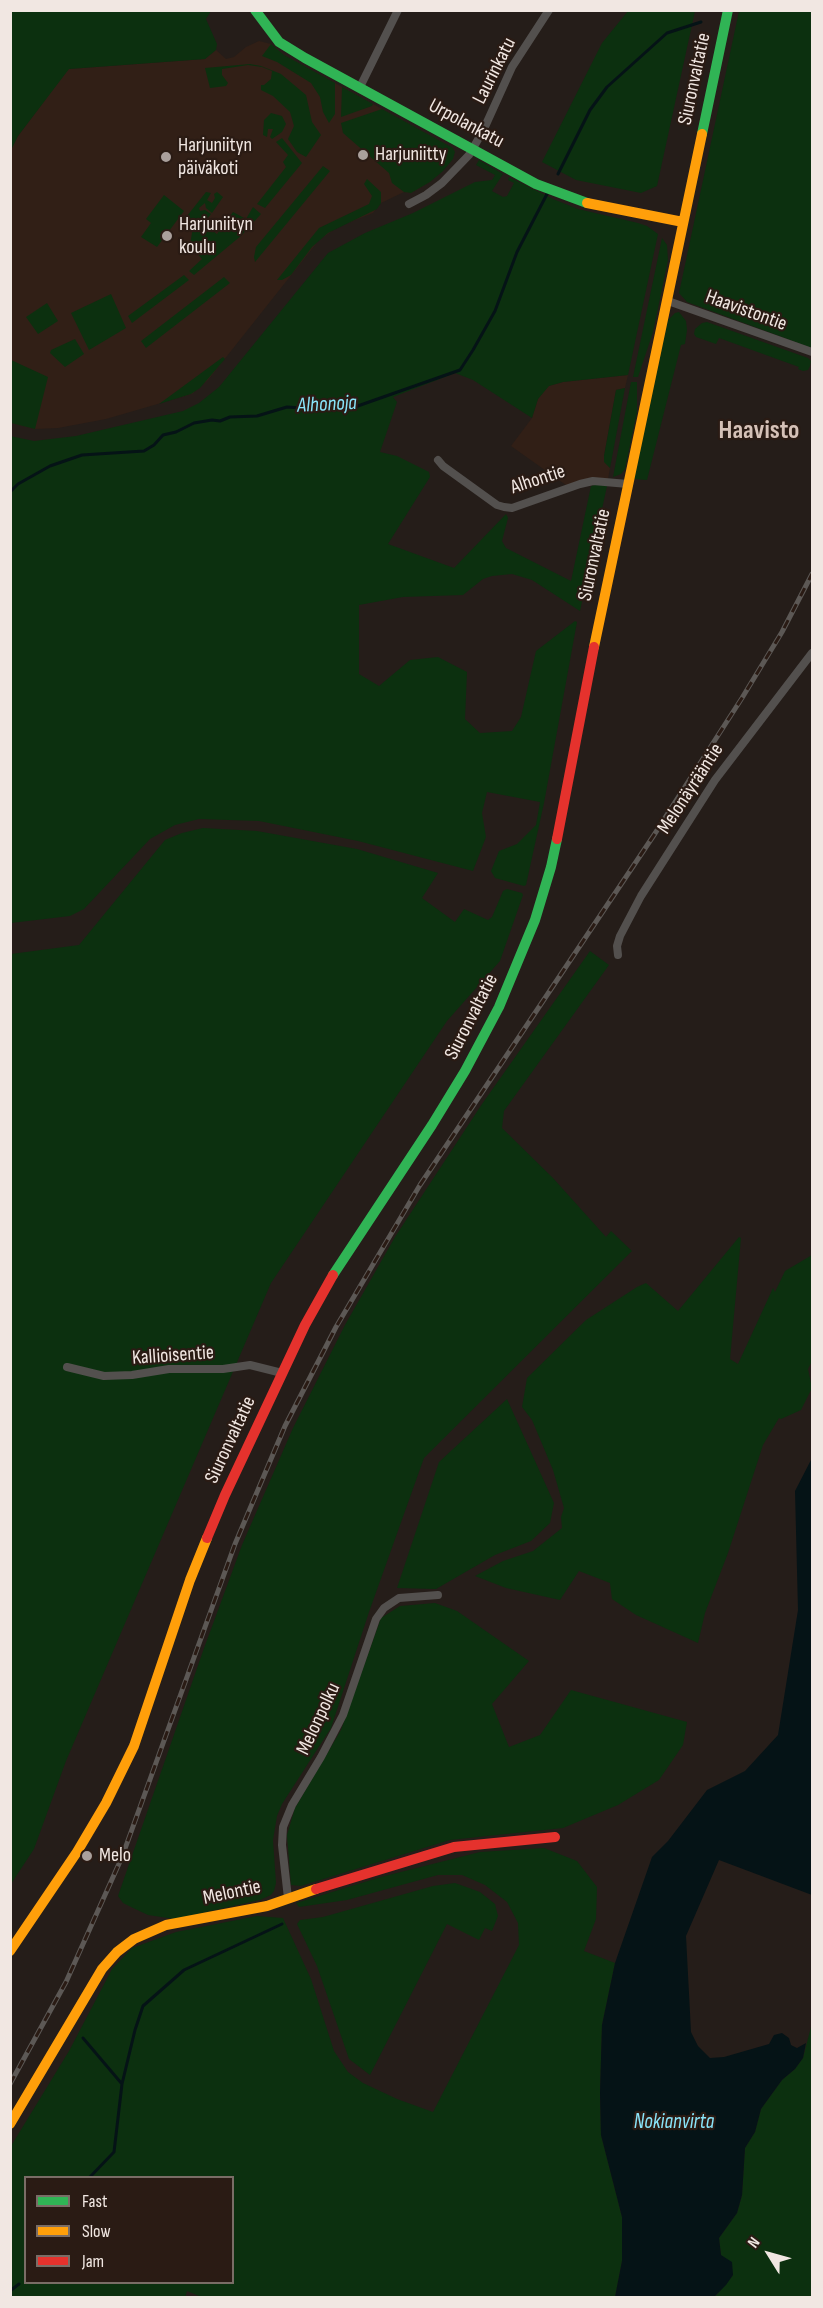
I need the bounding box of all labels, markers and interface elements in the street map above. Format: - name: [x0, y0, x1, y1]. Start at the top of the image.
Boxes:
- street label: Siuronvaltatie: [674, 31, 716, 127]
- street label: Laurinkatu: [468, 34, 522, 108]
- street label: Urpolankatu: [424, 94, 508, 154]
- place label: Harjuniityn päiväkoti: [178, 134, 252, 181]
- place label: Harjuniitty: [375, 143, 446, 167]
- marker: Harjuniitty: [356, 148, 370, 162]
- marker: Harjuniityn päiväkoti: [159, 150, 173, 164]
- place label: Harjuniityn koulu: [179, 213, 253, 260]
- marker: Harjuniityn koulu: [160, 229, 174, 243]
- street label: Haavistontie: [702, 285, 790, 337]
- water label: Alhonoja: [297, 391, 357, 419]
- district label: Haavisto: [719, 415, 799, 447]
- street label: Alhontie: [508, 460, 568, 500]
- street label: Siuronvaltatie: [574, 507, 616, 603]
- street label: Melonäyrääntie: [653, 739, 729, 839]
- street label: Siuronvaltatie: [440, 970, 504, 1064]
- street label: Kallioisentie: [131, 1341, 215, 1371]
- street label: Siuronvaltatie: [200, 1393, 262, 1487]
- street label: Melonpolku: [292, 1679, 346, 1759]
- place label: Melo: [99, 1844, 131, 1868]
- marker: Melo: [80, 1849, 94, 1863]
- street label: Melontie: [201, 1875, 263, 1911]
- water label: Nokianvirta: [634, 2110, 714, 2136]
- legend: [24, 2176, 234, 2284]
- text: Fast: [82, 2191, 107, 2212]
- text: Slow: [82, 2221, 111, 2242]
- north arrow: [739, 2224, 799, 2284]
- text: N: [744, 2234, 764, 2252]
- text: Jam: [82, 2251, 104, 2272]

